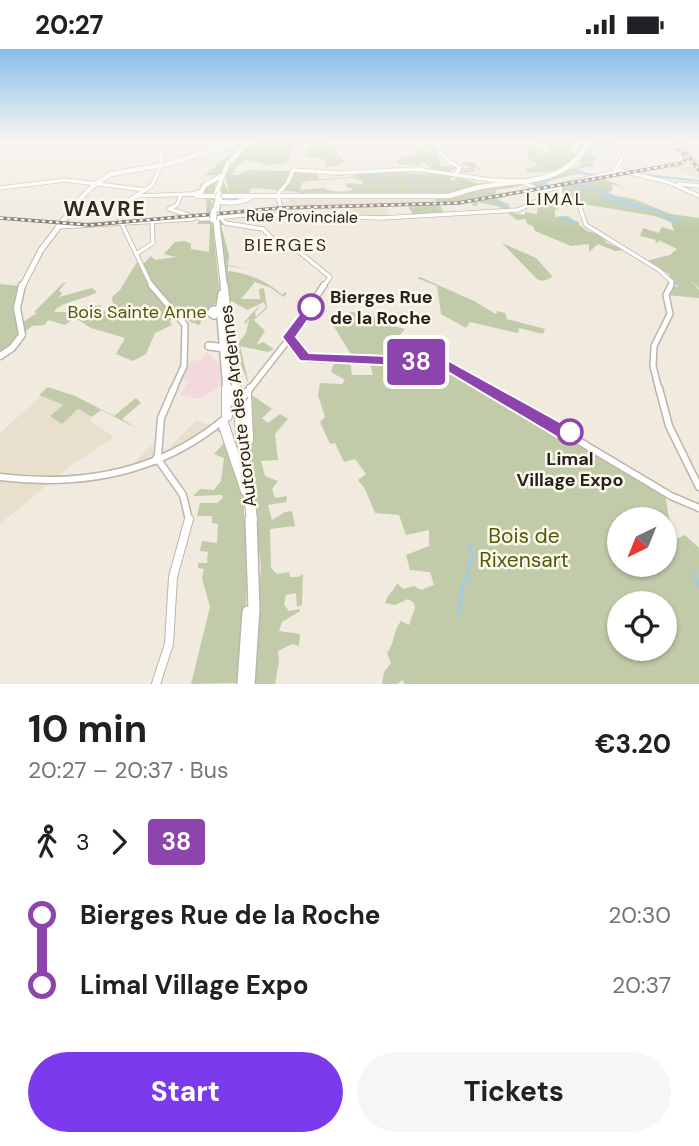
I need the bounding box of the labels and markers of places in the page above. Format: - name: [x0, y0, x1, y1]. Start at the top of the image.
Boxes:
- place label: Bierges Rue de la Roche: [330, 285, 433, 330]
- marker: Bierges Rue de la Roche: [298, 294, 324, 320]
- marker: Limal Village Expo: [557, 419, 583, 445]
- place label: Limal Village Expo: [517, 447, 623, 492]

